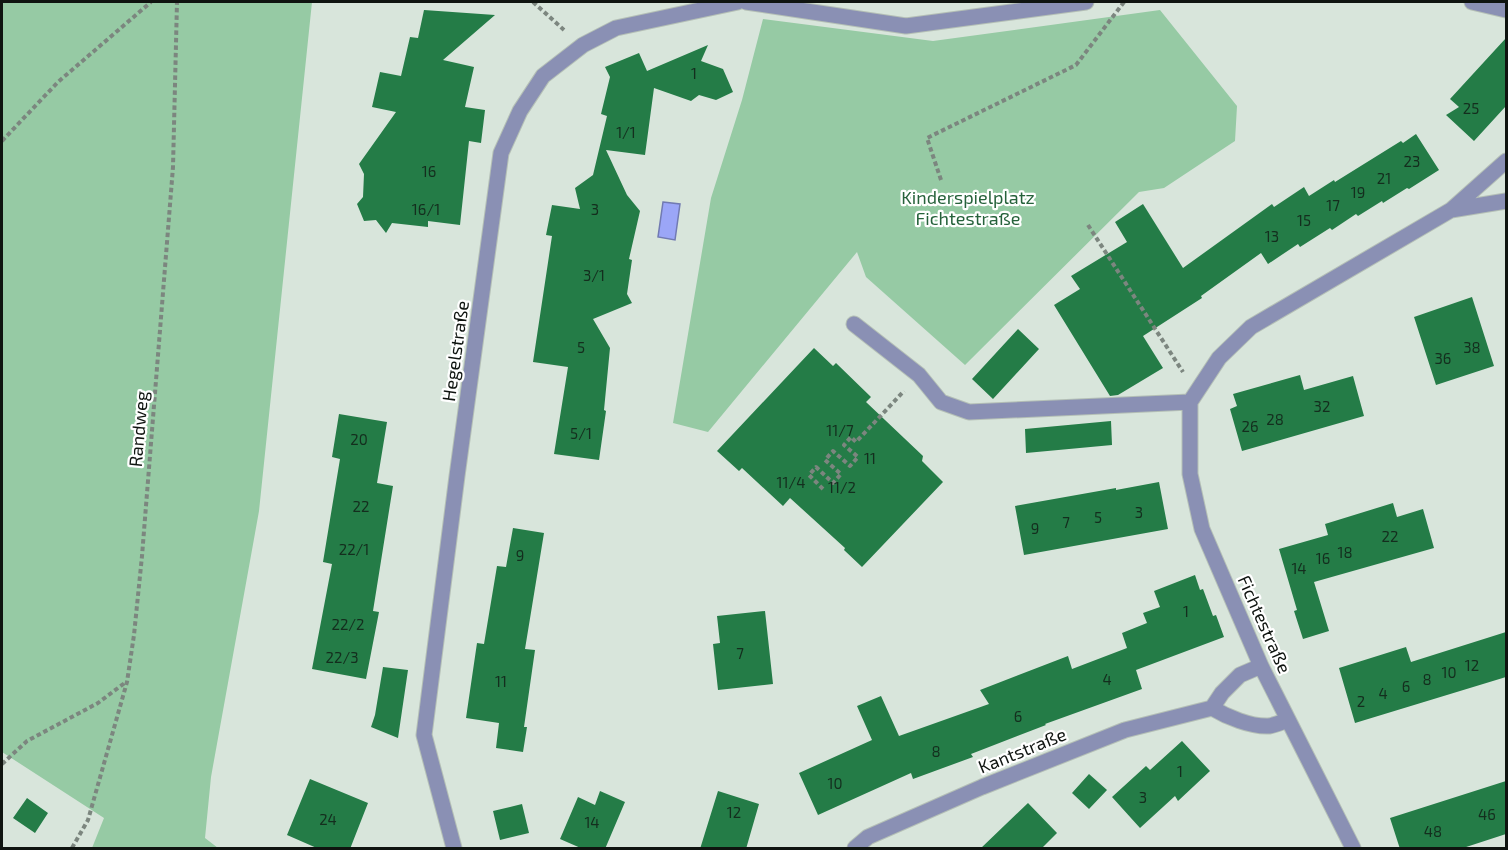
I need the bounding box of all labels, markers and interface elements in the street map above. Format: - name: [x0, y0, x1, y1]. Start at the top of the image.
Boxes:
- house number: 1: [691, 64, 697, 82]
- house number: 25: [1463, 99, 1479, 117]
- house number: 1/1: [616, 123, 636, 141]
- house number: 23: [1404, 152, 1420, 170]
- house number: 16: [422, 162, 436, 180]
- house number: 21: [1377, 169, 1391, 187]
- house number: 19: [1351, 183, 1365, 201]
- park label: Kinderspielplatz Fichtestraße: [901, 186, 1035, 229]
- house number: 17: [1326, 196, 1340, 214]
- house number: 16/1: [412, 200, 440, 218]
- house number: 3: [591, 200, 599, 218]
- house number: 15: [1297, 211, 1311, 229]
- house number: 13: [1265, 227, 1279, 245]
- house number: 3/1: [583, 266, 605, 284]
- street label: Hegelstraße: [437, 299, 473, 403]
- house number: 5: [577, 338, 585, 356]
- house number: 38: [1463, 338, 1481, 356]
- house number: 36: [1435, 349, 1451, 367]
- street label: Randweg: [124, 390, 152, 468]
- house number: 32: [1314, 397, 1330, 415]
- house number: 28: [1266, 410, 1284, 428]
- house number: 26: [1241, 417, 1259, 435]
- house number: 11/7: [826, 421, 854, 439]
- house number: 5/1: [570, 424, 592, 442]
- house number: 20: [350, 430, 368, 448]
- house number: 11: [864, 449, 876, 467]
- house number: 11/4: [777, 473, 805, 491]
- house number: 11/2: [828, 478, 856, 496]
- house number: 22: [353, 497, 369, 515]
- house number: 3: [1135, 503, 1143, 521]
- house number: 5: [1094, 508, 1102, 526]
- house number: 7: [1062, 513, 1070, 531]
- house number: 9: [1031, 519, 1039, 537]
- house number: 22: [1382, 527, 1398, 545]
- house number: 22/1: [339, 540, 369, 558]
- house number: 18: [1337, 543, 1353, 561]
- house number: 9: [516, 546, 524, 564]
- house number: 16: [1316, 549, 1330, 567]
- house number: 14: [1291, 559, 1307, 577]
- street label: Fichtestraße: [1234, 572, 1296, 676]
- house number: 1: [1183, 602, 1189, 620]
- house number: 22/2: [331, 615, 365, 633]
- house number: 7: [736, 644, 744, 662]
- house number: 22/3: [326, 648, 358, 666]
- house number: 12: [1465, 656, 1479, 674]
- house number: 10: [1441, 663, 1457, 681]
- house number: 4: [1102, 670, 1112, 688]
- house number: 8: [1422, 670, 1432, 688]
- house number: 11: [495, 672, 507, 690]
- house number: 6: [1402, 677, 1410, 695]
- house number: 4: [1378, 684, 1388, 702]
- house number: 2: [1357, 692, 1365, 710]
- house number: 6: [1014, 707, 1022, 725]
- street label: Kantstraße: [975, 722, 1069, 778]
- house number: 8: [931, 742, 941, 760]
- house number: 1: [1177, 762, 1183, 780]
- house number: 10: [827, 774, 843, 792]
- house number: 3: [1139, 788, 1147, 806]
- house number: 12: [727, 803, 741, 821]
- house number: 46: [1478, 805, 1496, 823]
- house number: 24: [319, 810, 337, 828]
- house number: 14: [584, 813, 600, 831]
- house number: 48: [1424, 822, 1442, 840]

